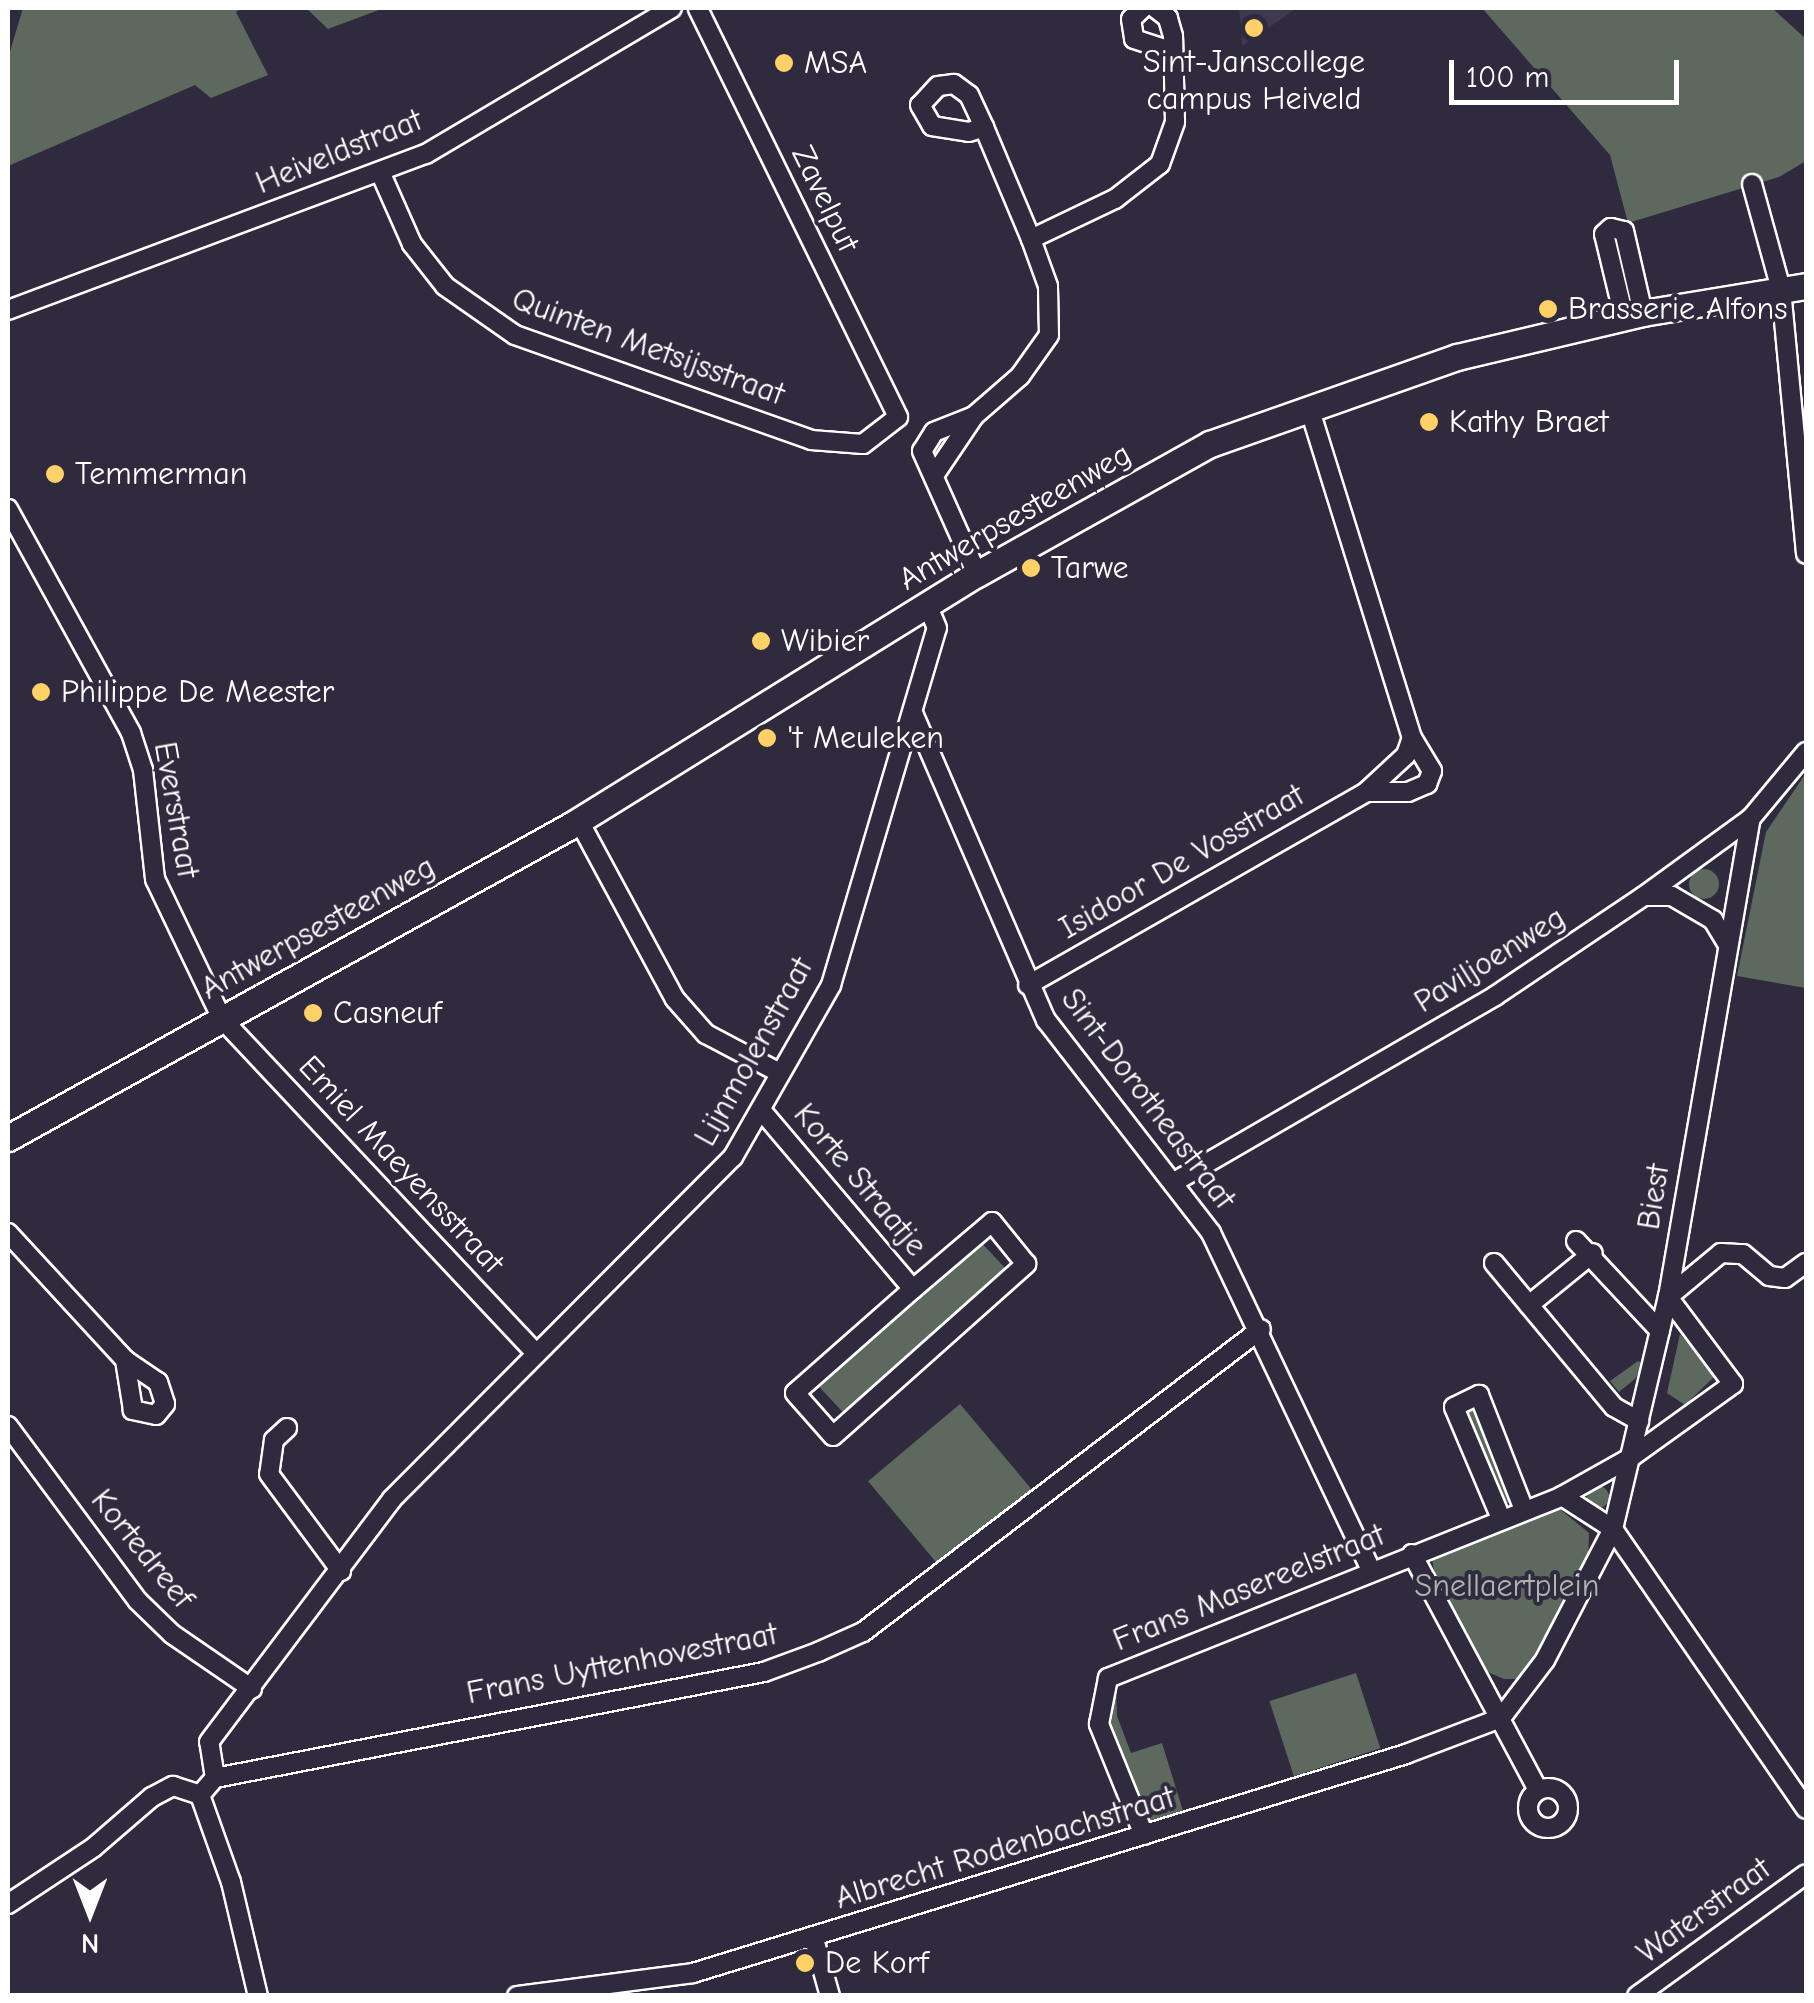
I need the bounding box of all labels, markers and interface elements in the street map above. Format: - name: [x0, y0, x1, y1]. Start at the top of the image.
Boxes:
- marker: Sint-Janscollege campus Heiveld: [1243, 17, 1265, 39]
- scale bar: [1454, 40, 1684, 102]
- place label: MSA: [804, 44, 867, 82]
- place label: Sint-Janscollege campus Heiveld: [1143, 44, 1365, 119]
- marker: MSA: [773, 52, 795, 74]
- text: 100 m: [1466, 60, 1549, 95]
- street label: Heiveldstraat: [250, 101, 428, 203]
- street label: Zavelput: [783, 140, 867, 258]
- street label: Quinten Metsijsstraat: [507, 280, 789, 414]
- place label: Brasserie Alfons: [1568, 290, 1788, 328]
- marker: Brasserie Alfons: [1537, 298, 1559, 320]
- place label: Kathy Braet: [1449, 403, 1608, 441]
- marker: Kathy Braet: [1418, 411, 1440, 433]
- street label: Antwerpsesteenweg: [892, 435, 1138, 599]
- place label: Temmerman: [75, 455, 248, 493]
- marker: Temmerman: [44, 463, 66, 485]
- place label: Tarwe: [1051, 549, 1129, 587]
- marker: Tarwe: [1020, 557, 1042, 579]
- place label: Wibier: [781, 622, 869, 660]
- marker: Wibier: [750, 630, 772, 652]
- place label: Philippe De Meester: [61, 673, 334, 711]
- marker: Philippe De Meester: [30, 681, 52, 703]
- place label: 't Meuleken: [787, 719, 944, 757]
- marker: 't Meuleken: [756, 727, 778, 749]
- street label: Everstraat: [145, 739, 207, 881]
- street label: Isidoor De Vosstraat: [1053, 776, 1311, 948]
- street label: Antwerpsesteenweg: [194, 848, 442, 1008]
- street label: Paviljoenweg: [1408, 899, 1572, 1021]
- street label: Lijnmolenstraat: [686, 951, 822, 1153]
- street label: Sint-Dorotheastraat: [1053, 981, 1243, 1217]
- place label: Casneuf: [333, 994, 441, 1032]
- marker: Casneuf: [302, 1002, 324, 1024]
- street label: Emiel Maeyensstraat: [290, 1048, 512, 1282]
- street label: Korte Straatje: [785, 1096, 935, 1264]
- street label: Biest: [1630, 1162, 1678, 1232]
- street label: Kortedreef: [82, 1482, 202, 1616]
- street label: Frans Masereelstraat: [1108, 1516, 1390, 1660]
- park label: Snellaertplein: [1415, 1567, 1599, 1605]
- street label: Frans Uyttenhovestraat: [463, 1615, 781, 1713]
- street label: Albrecht Rodenbachstraat: [831, 1778, 1179, 1918]
- street label: Waterstraat: [1630, 1850, 1778, 1972]
- north arrow: [40, 1863, 140, 1963]
- text: N: [81, 1927, 99, 1959]
- place label: De Korf: [825, 1944, 928, 1982]
- marker: De Korf: [794, 1952, 816, 1974]

